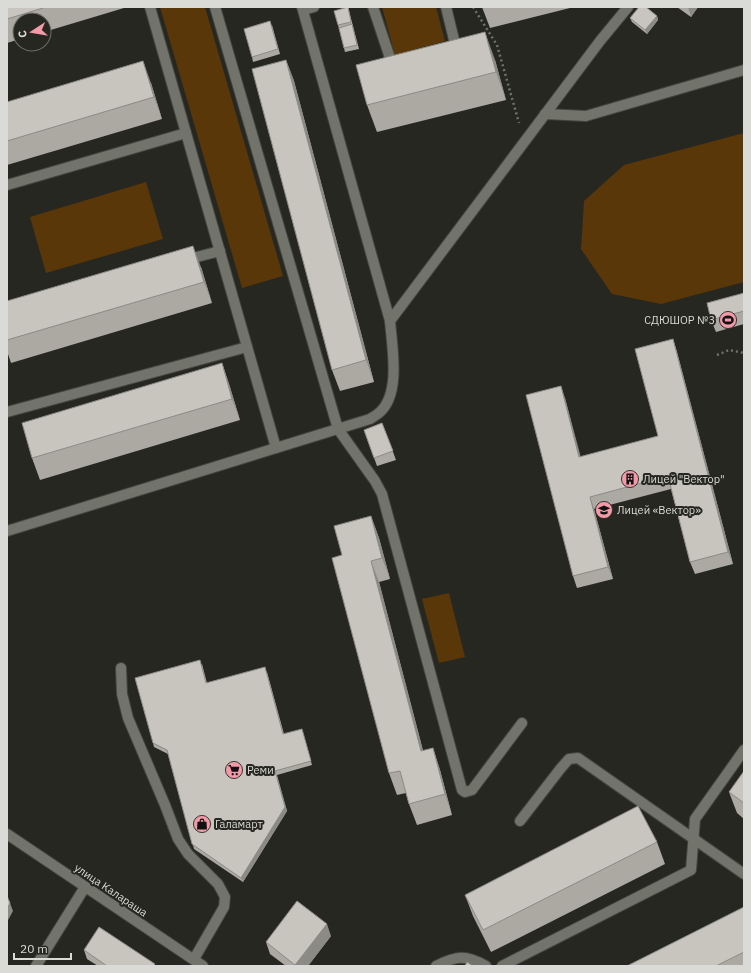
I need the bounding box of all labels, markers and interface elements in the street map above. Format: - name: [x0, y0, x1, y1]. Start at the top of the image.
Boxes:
- north arrow: [12, 12, 52, 52]
- text: С: [15, 29, 30, 39]
- sports icon: СДЮШОР №3: [718, 310, 738, 330]
- place label: СДЮШОР №3: [644, 313, 715, 327]
- building icon: Лицей "Вектор": [620, 469, 640, 489]
- place label: Лицей "Вектор": [643, 472, 725, 486]
- school or university icon: Лицей «Вектор»: [594, 500, 614, 520]
- place label: Лицей «Вектор»: [617, 503, 701, 517]
- supermarket icon: Реми: [224, 760, 244, 780]
- place label: Реми: [247, 763, 274, 777]
- shop icon: Галамарт: [192, 814, 212, 834]
- place label: Галамарт: [215, 817, 263, 831]
- street label: улица Калараша: [72, 860, 150, 920]
- scale bar: [14, 935, 71, 961]
- text: 20 m: [20, 941, 48, 956]

